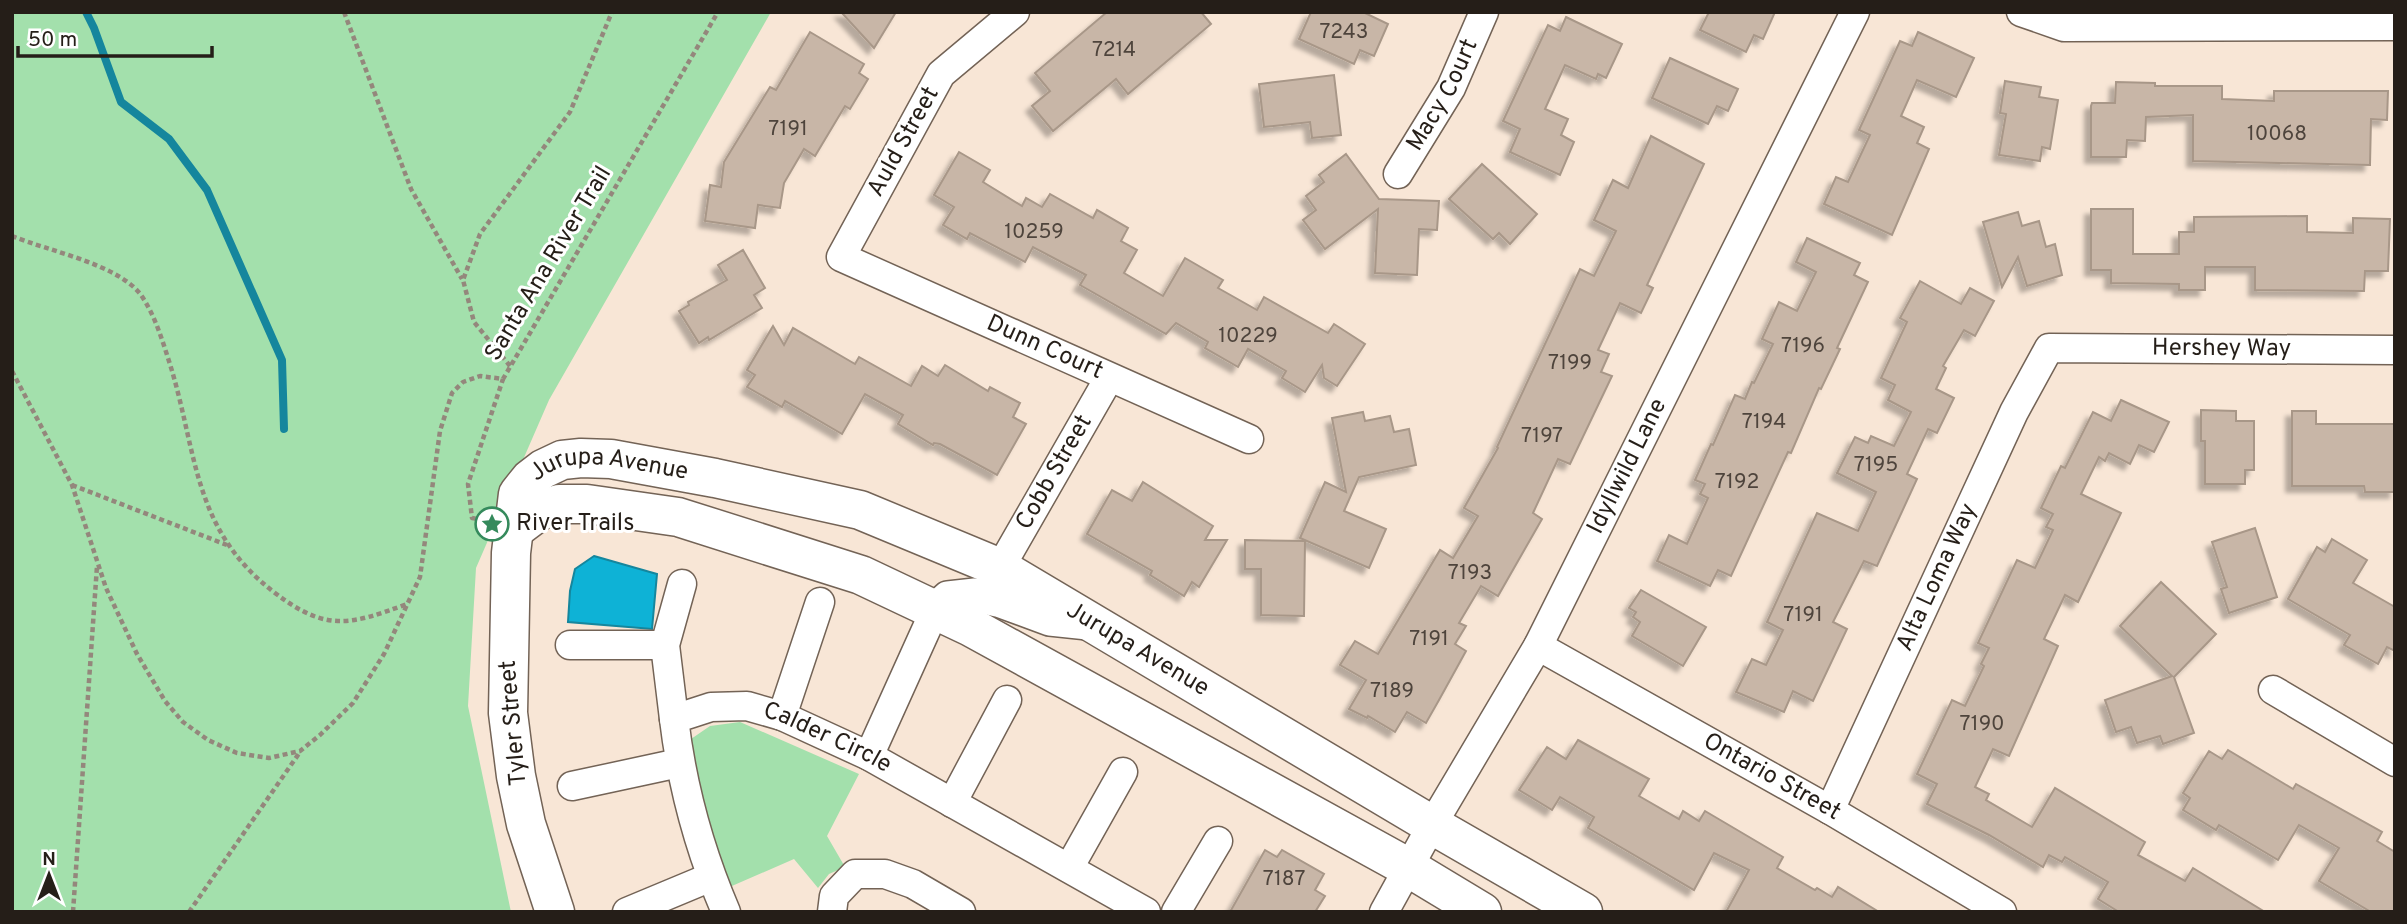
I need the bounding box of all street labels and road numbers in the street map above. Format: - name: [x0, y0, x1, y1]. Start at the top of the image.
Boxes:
- street label: Macy Court: [1401, 35, 1485, 157]
- street label: Auld Street: [862, 82, 946, 202]
- street label: Santa Ana River Trail: [479, 161, 619, 367]
- street label: Dunn Court: [982, 309, 1108, 387]
- street label: Hershey Way: [2152, 334, 2291, 364]
- street label: Idyllwild Lane: [1581, 394, 1674, 539]
- street label: Cobb Street: [1010, 410, 1100, 535]
- street label: Jurupa Avenue: [524, 443, 691, 489]
- street label: Alta Loma Way: [1890, 499, 1985, 656]
- street label: Jurupa Avenue: [1060, 596, 1214, 704]
- street label: Tyler Street: [494, 659, 534, 787]
- street label: Calder Circle: [760, 696, 897, 780]
- street label: Ontario Street: [1698, 727, 1846, 828]

